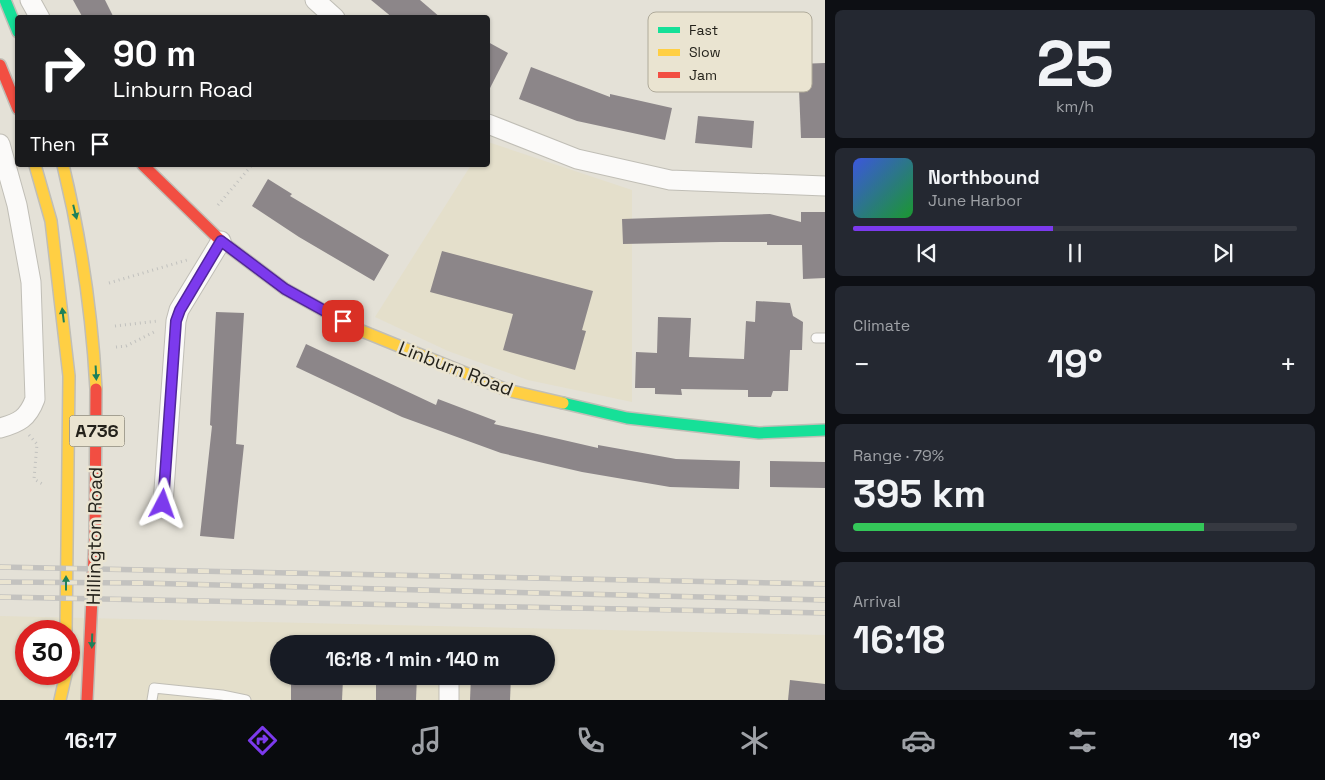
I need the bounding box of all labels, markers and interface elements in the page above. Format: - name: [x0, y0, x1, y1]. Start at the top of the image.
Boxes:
- legend: [648, 12, 812, 92]
- text: Fast: [689, 21, 718, 39]
- text: 25: [1036, 22, 1114, 105]
- text: 90 m: [113, 32, 196, 76]
- icon: right: [30, 35, 95, 100]
- text: Slow: [689, 43, 721, 61]
- text: Jam: [689, 66, 717, 84]
- text: Linburn Road: [113, 75, 253, 103]
- text: km/h: [1056, 96, 1094, 117]
- icon: arrive: [86, 130, 114, 158]
- text: Then: [30, 132, 76, 157]
- text: Northbound: [928, 165, 1040, 190]
- text: June Harbor: [928, 190, 1022, 211]
- one-way arrow: [72, 205, 80, 220]
- icon: previous: [913, 239, 941, 267]
- icon: pause: [1061, 239, 1089, 267]
- icon: next: [1209, 239, 1237, 267]
- pin: [322, 300, 364, 342]
- one-way arrow: [59, 307, 67, 323]
- icon: arrive: [329, 307, 357, 335]
- text: Climate: [853, 315, 910, 336]
- street label: Linburn Road: [395, 335, 517, 402]
- text: 19°: [1047, 340, 1103, 388]
- text: −: [853, 346, 870, 382]
- text: +: [1280, 346, 1297, 382]
- one-way arrow: [93, 365, 101, 381]
- road number: A736: [70, 416, 124, 446]
- text: Range · 79%: [853, 445, 944, 466]
- street label: Hillington Road: [81, 467, 108, 605]
- text: 395 km: [853, 470, 986, 518]
- position arrow: [136, 477, 188, 529]
- one-way arrow: [62, 574, 70, 590]
- text: Arrival: [853, 591, 901, 612]
- text: 16:18: [853, 616, 945, 664]
- speed limit sign: 30: [15, 620, 80, 685]
- one-way arrow: [87, 633, 95, 649]
- text: 16:18 · 1 min · 140 m: [325, 647, 500, 672]
- icon: directions: [245, 723, 280, 758]
- icon: music: [409, 723, 444, 758]
- icon: phone: [573, 723, 608, 758]
- icon: climate: [737, 723, 772, 758]
- icon: car: [901, 723, 936, 758]
- icon: filters: [1065, 723, 1100, 758]
- text: 16:17: [64, 726, 117, 754]
- text: 19°: [1228, 726, 1261, 754]

